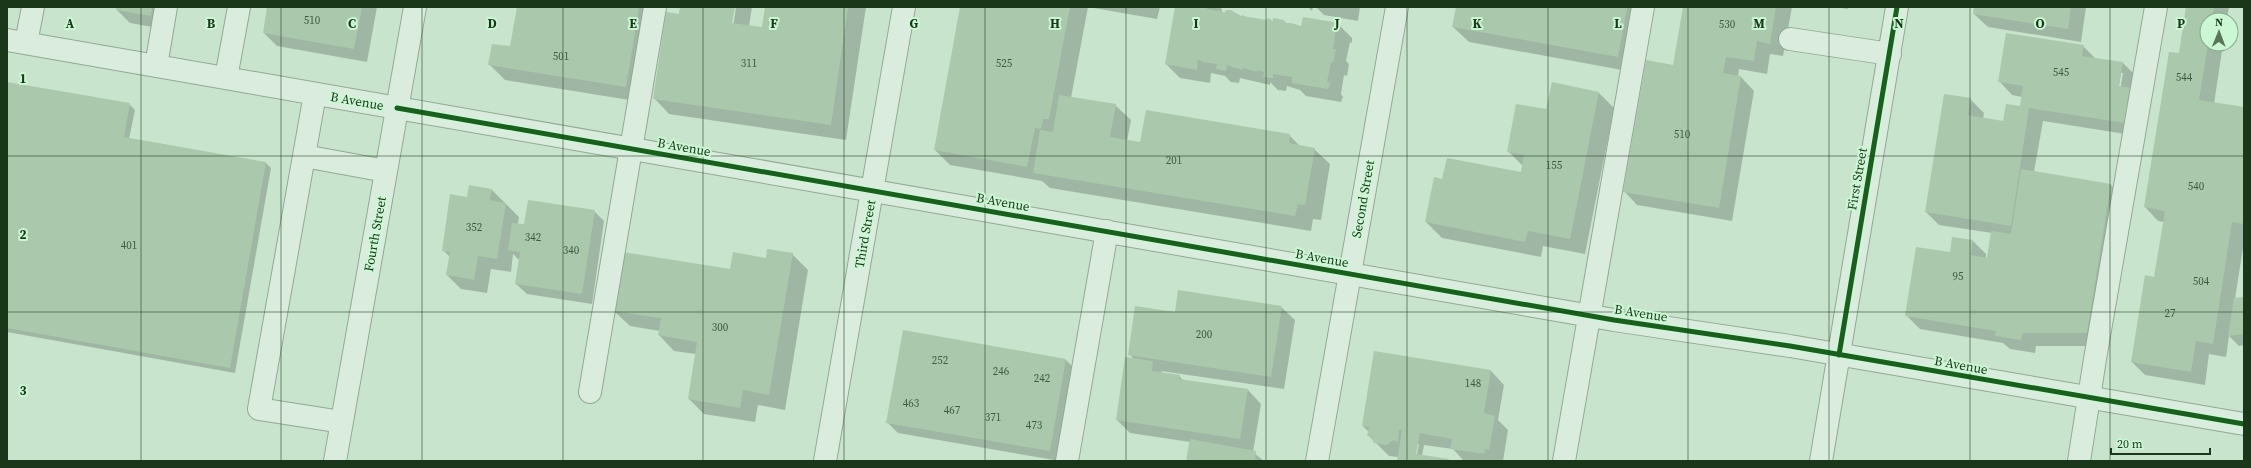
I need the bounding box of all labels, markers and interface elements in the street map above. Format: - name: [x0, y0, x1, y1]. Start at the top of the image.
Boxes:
- north arrow: [2199, 12, 2239, 52]
- house number: 510: [304, 13, 321, 28]
- text: A: [66, 15, 75, 32]
- text: B: [207, 15, 216, 32]
- text: C: [348, 15, 356, 32]
- text: D: [487, 15, 497, 32]
- text: E: [629, 15, 637, 32]
- text: F: [770, 15, 778, 32]
- text: G: [910, 15, 919, 32]
- text: H: [1050, 15, 1060, 32]
- text: I: [1193, 15, 1199, 32]
- text: J: [1333, 15, 1340, 32]
- text: K: [1472, 15, 1482, 32]
- text: L: [1614, 15, 1622, 32]
- text: M: [1753, 15, 1765, 32]
- text: N: [1894, 15, 1904, 32]
- text: O: [2035, 15, 2045, 32]
- text: P: [2177, 15, 2185, 32]
- text: N: [2215, 15, 2223, 30]
- house number: 530: [1719, 17, 1736, 32]
- house number: 501: [553, 49, 569, 64]
- house number: 311: [741, 56, 757, 71]
- house number: 525: [996, 56, 1013, 71]
- house number: 545: [2053, 65, 2070, 80]
- text: 1: [19, 70, 27, 87]
- house number: 544: [2176, 70, 2193, 85]
- street label: B Avenue: [329, 88, 385, 114]
- house number: 510: [1674, 127, 1691, 142]
- street label: B Avenue: [656, 134, 712, 160]
- street label: First Street: [1843, 146, 1871, 212]
- house number: 201: [1166, 153, 1182, 168]
- street label: Second Street: [1348, 158, 1378, 239]
- house number: 155: [1546, 158, 1563, 173]
- house number: 540: [2188, 179, 2205, 194]
- street label: B Avenue: [975, 189, 1031, 215]
- street label: Fourth Street: [360, 194, 390, 273]
- street label: Third Street: [851, 198, 879, 269]
- house number: 352: [466, 220, 483, 235]
- text: 2: [19, 226, 27, 243]
- house number: 342: [525, 230, 542, 245]
- house number: 401: [121, 238, 137, 253]
- house number: 340: [563, 243, 580, 258]
- street label: B Avenue: [1294, 245, 1350, 271]
- house number: 95: [1953, 269, 1964, 284]
- house number: 504: [2193, 274, 2210, 289]
- street label: B Avenue: [1613, 300, 1669, 326]
- house number: 27: [2165, 306, 2176, 321]
- house number: 300: [712, 320, 729, 335]
- house number: 200: [1196, 327, 1213, 342]
- street label: B Avenue: [1933, 352, 1989, 378]
- house number: 252: [932, 353, 949, 368]
- house number: 246: [993, 364, 1010, 379]
- house number: 242: [1034, 371, 1051, 386]
- house number: 148: [1465, 376, 1481, 391]
- text: 3: [19, 382, 27, 399]
- house number: 463: [903, 396, 920, 411]
- house number: 467: [944, 403, 961, 418]
- house number: 371: [985, 410, 1001, 425]
- house number: 473: [1026, 418, 1043, 433]
- scale bar: [2111, 430, 2210, 456]
- text: 20 m: [2117, 436, 2143, 452]

